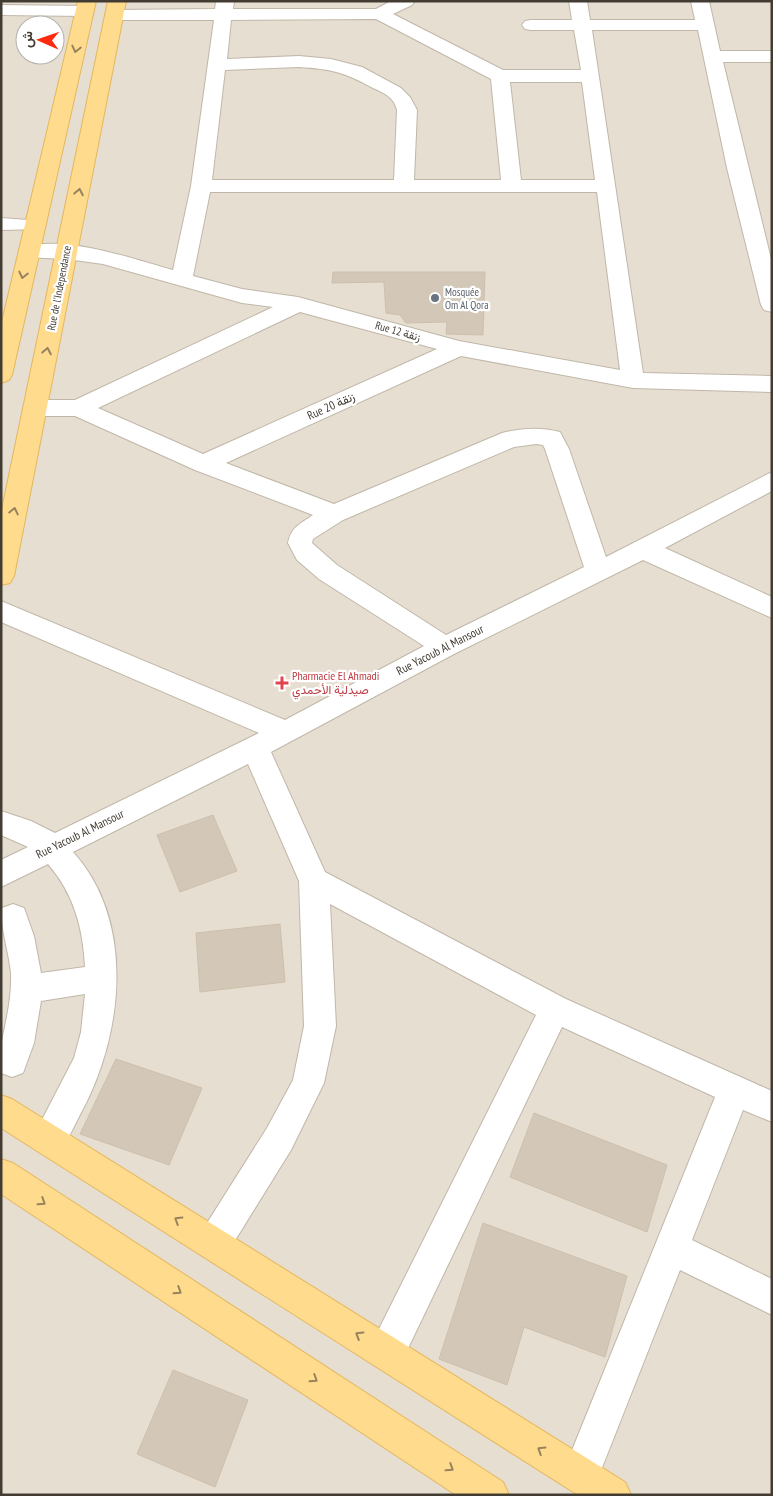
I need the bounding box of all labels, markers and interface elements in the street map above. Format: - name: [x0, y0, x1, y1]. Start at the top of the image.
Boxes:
- north arrow: [15, 15, 65, 65]
- text: ش: [18, 31, 36, 48]
- one-way arrow: [71, 44, 82, 53]
- one-way arrow: [73, 188, 84, 197]
- street label: Rue de l'Independance: [44, 244, 74, 332]
- one-way arrow: [19, 271, 29, 280]
- place label: Mosquée Om Al Qora: [445, 285, 489, 312]
- marker: Mosquée Om Al Qora: [429, 292, 441, 304]
- street label: Rue 12 زنقة: [374, 318, 423, 344]
- one-way arrow: [41, 347, 52, 356]
- street label: Rue 20 زنقة: [305, 388, 357, 424]
- one-way arrow: [9, 506, 19, 515]
- street label: Rue Yacoub Al Mansour: [394, 621, 487, 678]
- place label: Pharmacie El Ahmadi صيدلية الأحمدي: [292, 668, 379, 700]
- marker: Pharmacie El Ahmadi صيدلية الأحمدي: [276, 677, 288, 689]
- street label: Rue Yacoub Al Mansour: [33, 805, 127, 861]
- one-way arrow: [37, 1195, 46, 1205]
- one-way arrow: [174, 1217, 183, 1226]
- one-way arrow: [173, 1284, 182, 1294]
- one-way arrow: [356, 1332, 365, 1341]
- one-way arrow: [309, 1373, 318, 1383]
- one-way arrow: [538, 1447, 547, 1456]
- one-way arrow: [445, 1462, 454, 1472]

